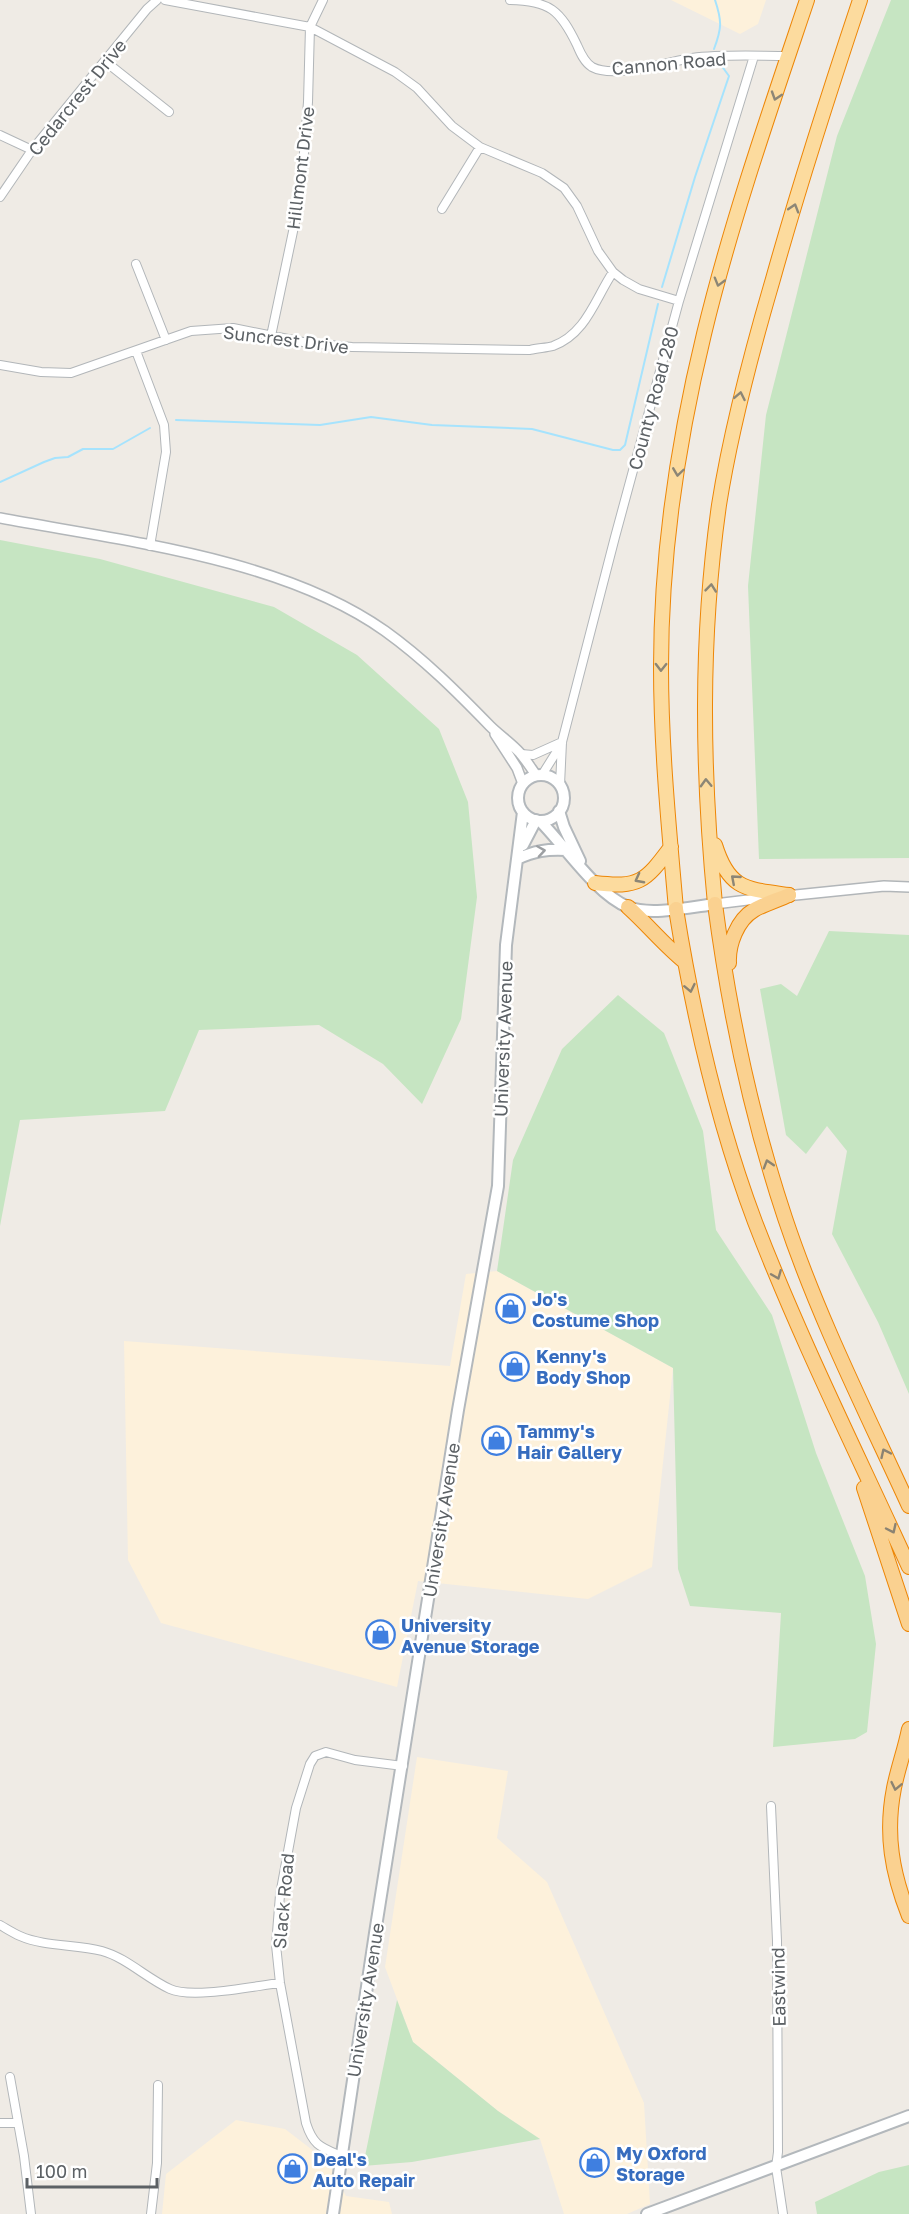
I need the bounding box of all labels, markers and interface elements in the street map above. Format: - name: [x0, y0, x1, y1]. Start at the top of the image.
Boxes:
- street label: Cedarcrest Drive: [23, 34, 131, 160]
- street label: Cannon Road: [611, 47, 727, 79]
- one-way arrow: [770, 90, 783, 101]
- street label: Hillmont Drive: [282, 105, 318, 231]
- one-way arrow: [787, 203, 799, 214]
- one-way arrow: [714, 276, 726, 287]
- street label: Suncrest Drive: [222, 320, 350, 358]
- street label: County Road 280: [623, 324, 683, 472]
- one-way arrow: [733, 391, 746, 401]
- one-way arrow: [672, 468, 684, 477]
- one-way arrow: [704, 584, 716, 593]
- one-way arrow: [655, 662, 667, 671]
- one-way arrow: [699, 778, 712, 787]
- one-way arrow: [536, 845, 546, 857]
- one-way arrow: [634, 872, 645, 884]
- one-way arrow: [731, 875, 742, 886]
- street label: University Avenue: [489, 961, 517, 1117]
- one-way arrow: [683, 982, 696, 992]
- one-way arrow: [763, 1159, 776, 1170]
- one-way arrow: [770, 1269, 782, 1280]
- place label: Jo's Costume Shop: [532, 1288, 659, 1331]
- shop icon: Jo's Costume Shop: [495, 1293, 527, 1325]
- place label: Kenny's Body Shop: [536, 1345, 631, 1388]
- shop icon: Kenny's Body Shop: [499, 1350, 531, 1382]
- place label: Tammy's Hair Gallery: [517, 1420, 622, 1463]
- shop icon: Tammy's Hair Gallery: [480, 1425, 512, 1457]
- street label: University Avenue: [418, 1441, 464, 1599]
- one-way arrow: [880, 1449, 892, 1460]
- one-way arrow: [884, 1523, 896, 1534]
- place label: University Avenue Storage: [401, 1614, 540, 1657]
- shop icon: University Avenue Storage: [364, 1619, 396, 1651]
- one-way arrow: [890, 1781, 903, 1791]
- street label: Slack Road: [268, 1852, 298, 1950]
- street label: University Avenue: [342, 1921, 388, 2079]
- street label: Eastwind: [766, 1947, 790, 2027]
- place label: My Oxford Storage: [616, 2142, 707, 2185]
- shop icon: My Oxford Storage: [579, 2147, 611, 2179]
- place label: Deal's Auto Repair: [313, 2148, 415, 2191]
- scale bar: [27, 2151, 158, 2189]
- shop icon: Deal's Auto Repair: [276, 2153, 308, 2185]
- text: 100 m: [36, 2160, 87, 2182]

